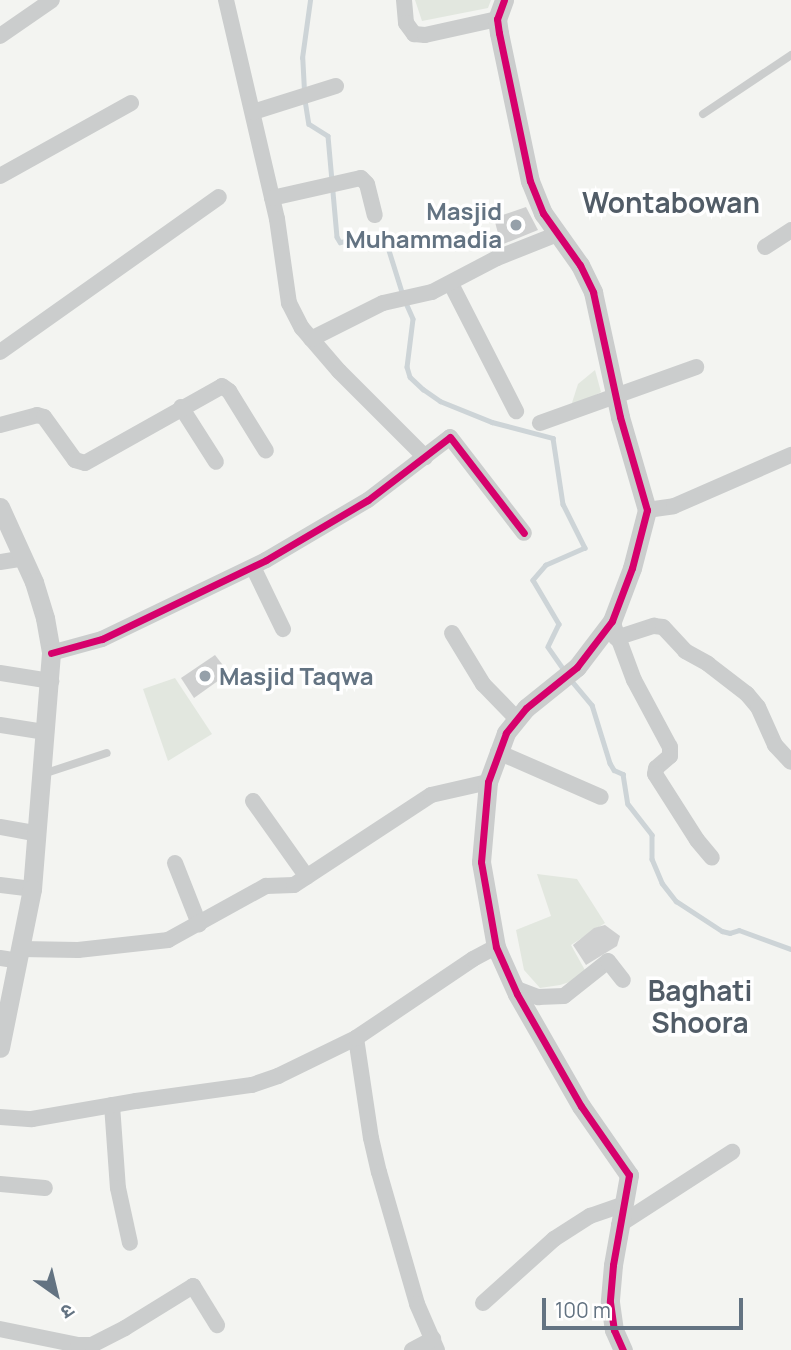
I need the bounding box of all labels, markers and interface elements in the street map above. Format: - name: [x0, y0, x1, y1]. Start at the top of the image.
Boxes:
- district label: Wontabowan: [582, 185, 760, 219]
- place label: Masjid Muhammadia: [345, 197, 502, 253]
- marker: Masjid Muhammadia: [508, 217, 524, 233]
- place label: Masjid Taqwa: [219, 662, 373, 690]
- marker: Masjid Taqwa: [197, 668, 213, 684]
- district label: Baghati Shoora: [648, 973, 752, 1039]
- north arrow: [21, 1259, 91, 1329]
- scale bar: [546, 1284, 747, 1328]
- text: 100 m: [555, 1296, 611, 1324]
- text: उ: [56, 1298, 80, 1325]

